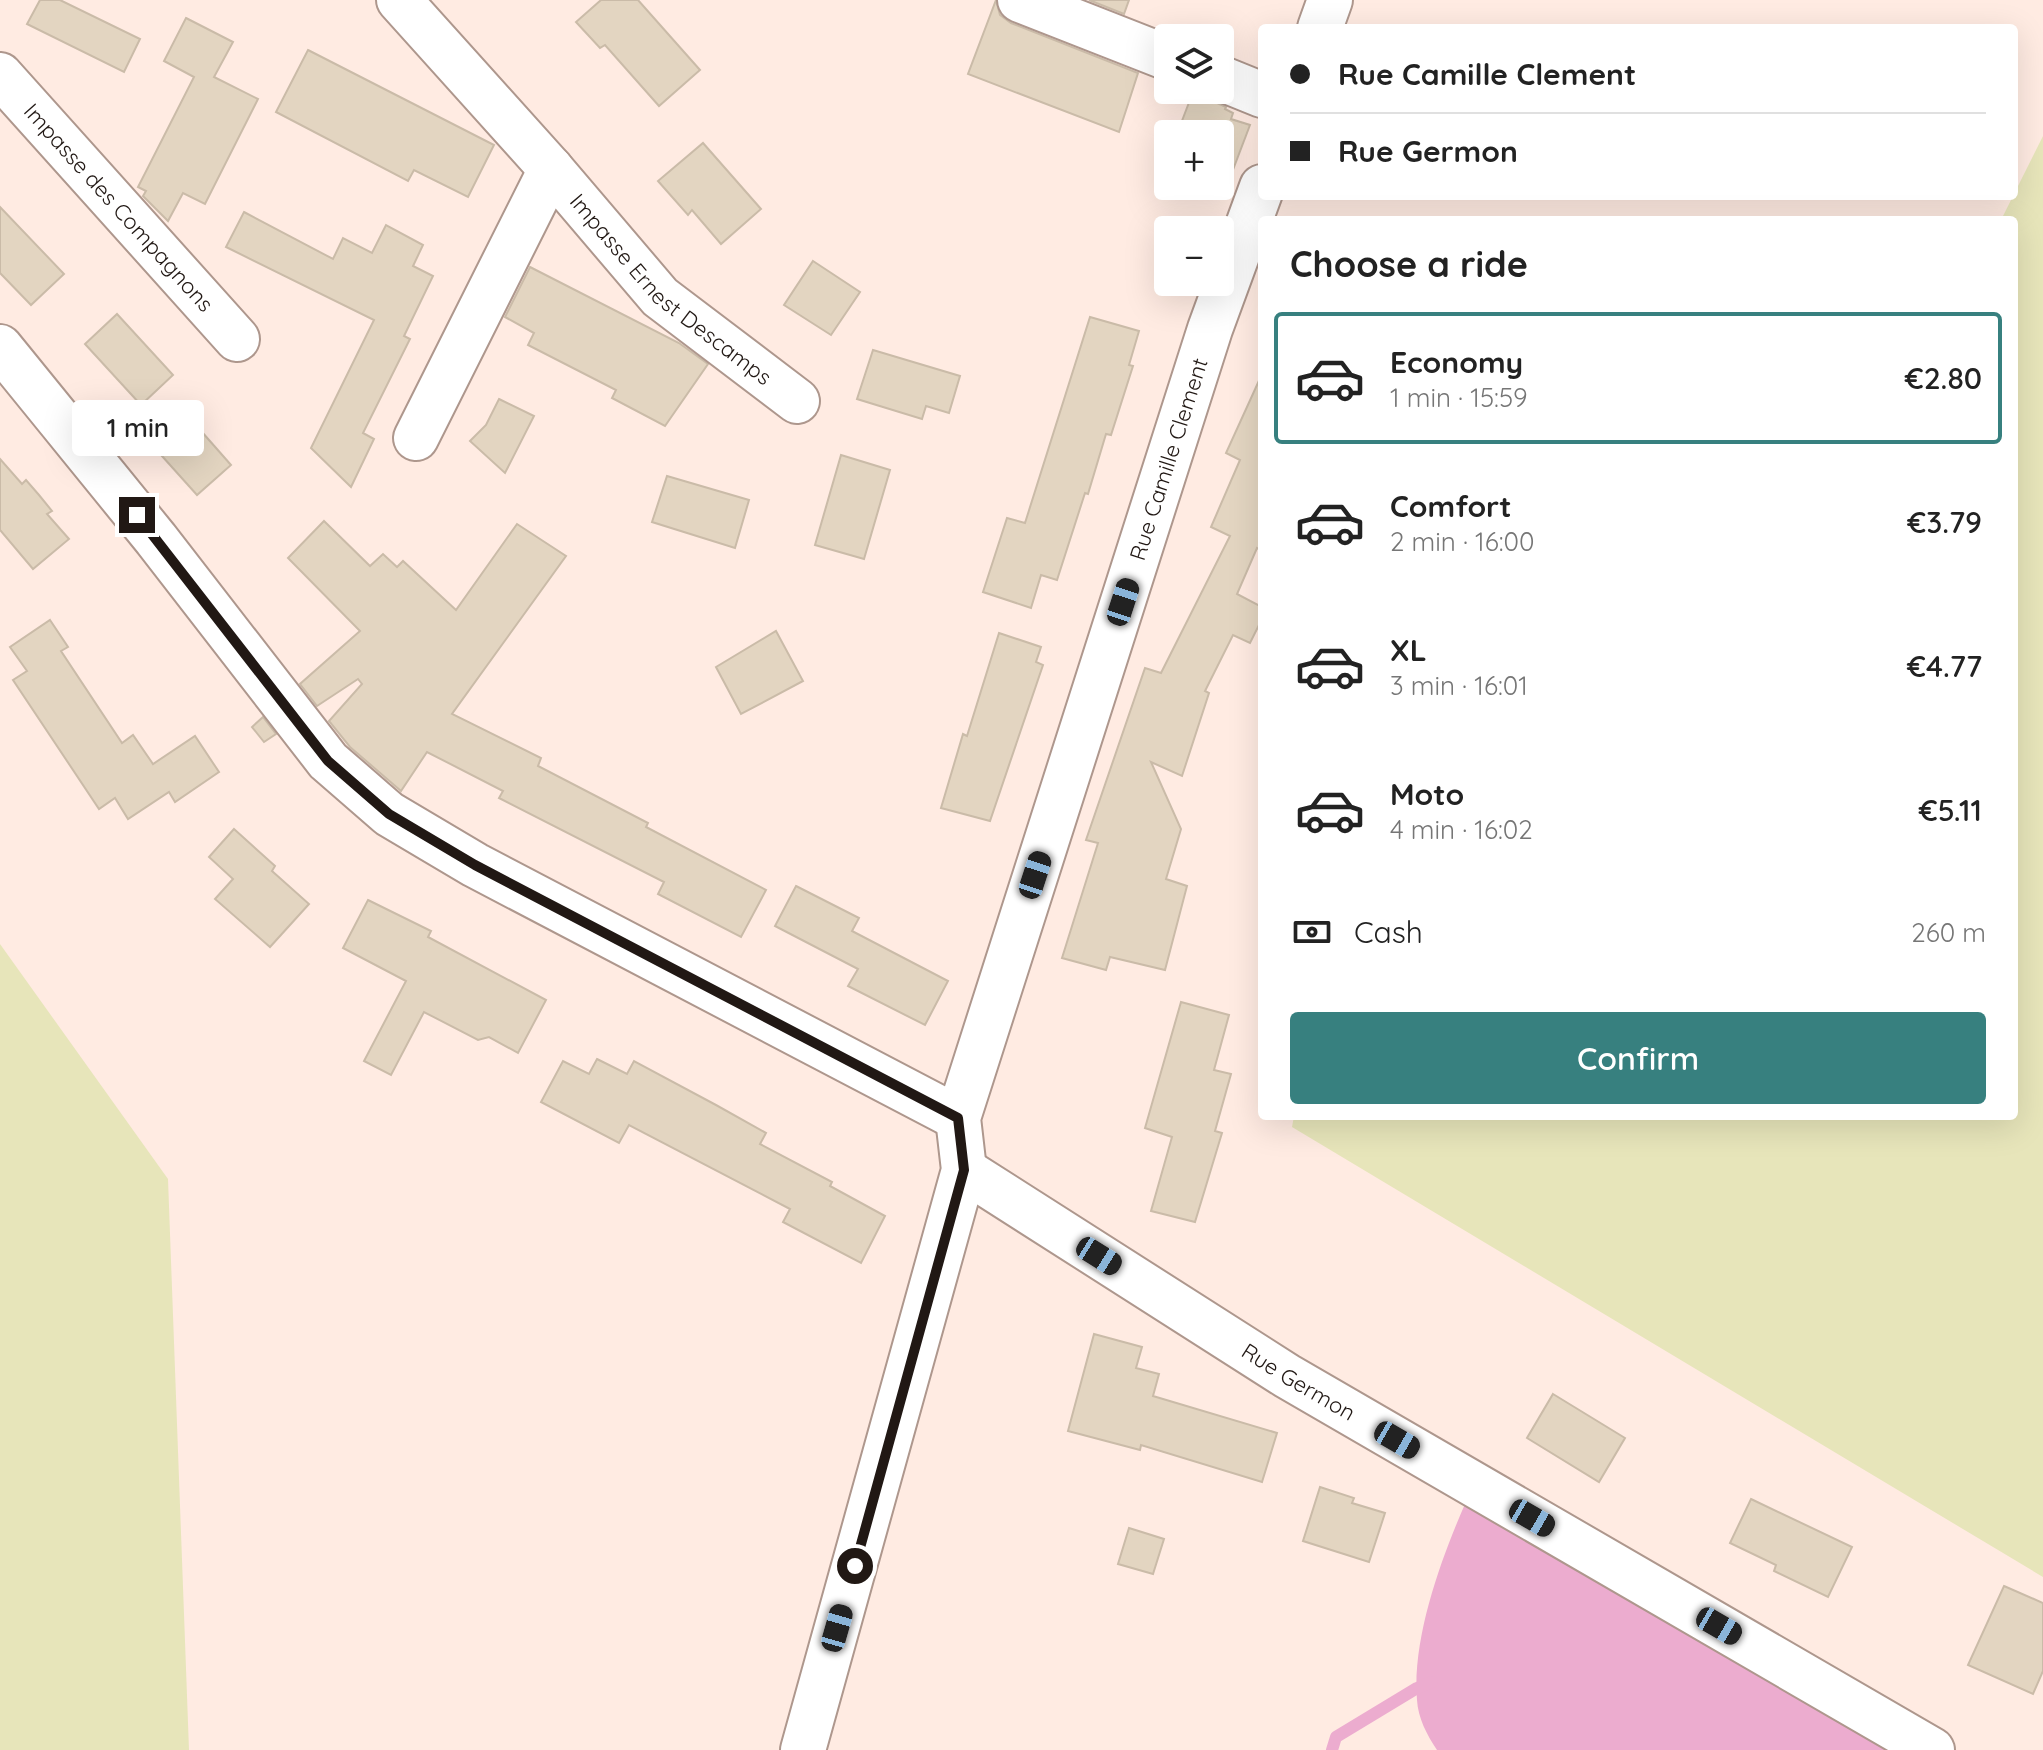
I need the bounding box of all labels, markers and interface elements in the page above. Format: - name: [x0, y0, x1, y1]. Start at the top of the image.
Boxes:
- map controls: [1154, 24, 1234, 296]
- button: layers: [1154, 24, 1234, 104]
- text: Rue Camille Clement: [1338, 55, 1636, 93]
- street label: Impasse des Compagnons: [18, 97, 220, 318]
- button: +: [1154, 120, 1234, 200]
- text: Rue Germon: [1338, 132, 1518, 170]
- street label: Impasse Ernest Descamps: [564, 188, 777, 391]
- button: −: [1154, 216, 1234, 296]
- text: Choose a ride: [1290, 241, 1528, 286]
- icon: car: [1294, 342, 1366, 414]
- text: Economy: [1390, 343, 1523, 381]
- street label: Rue Camille Clement: [1123, 354, 1214, 564]
- text: €2.80: [1904, 359, 1982, 397]
- text: 1 min · 15:59: [1390, 381, 1528, 414]
- callout: 1 min: [71, 399, 203, 455]
- text: 1 min: [107, 411, 169, 444]
- icon: car: [1294, 486, 1366, 558]
- text: Comfort: [1390, 487, 1511, 525]
- route end: [119, 497, 155, 533]
- text: €3.79: [1907, 503, 1982, 541]
- text: 2 min · 16:00: [1390, 525, 1534, 558]
- car: [1104, 575, 1142, 629]
- icon: car: [1294, 630, 1366, 702]
- text: XL: [1390, 631, 1427, 669]
- text: €4.77: [1907, 647, 1982, 685]
- text: 3 min · 16:01: [1390, 669, 1528, 702]
- icon: car: [1294, 774, 1366, 846]
- text: Moto: [1390, 775, 1464, 813]
- text: €5.11: [1918, 791, 1982, 829]
- text: 4 min · 16:02: [1390, 813, 1533, 846]
- car: [1016, 848, 1054, 902]
- icon: cash: [1290, 910, 1334, 954]
- text: Cash: [1354, 913, 1423, 951]
- text: 260 m: [1911, 916, 1986, 949]
- button: Confirm: [1290, 1012, 1986, 1104]
- car: [1072, 1233, 1126, 1279]
- street label: Rue Germon: [1236, 1337, 1360, 1427]
- car: [1370, 1418, 1424, 1462]
- car: [1505, 1496, 1559, 1540]
- route start: [837, 1548, 873, 1584]
- car: [819, 1602, 855, 1654]
- car: [1692, 1604, 1746, 1648]

